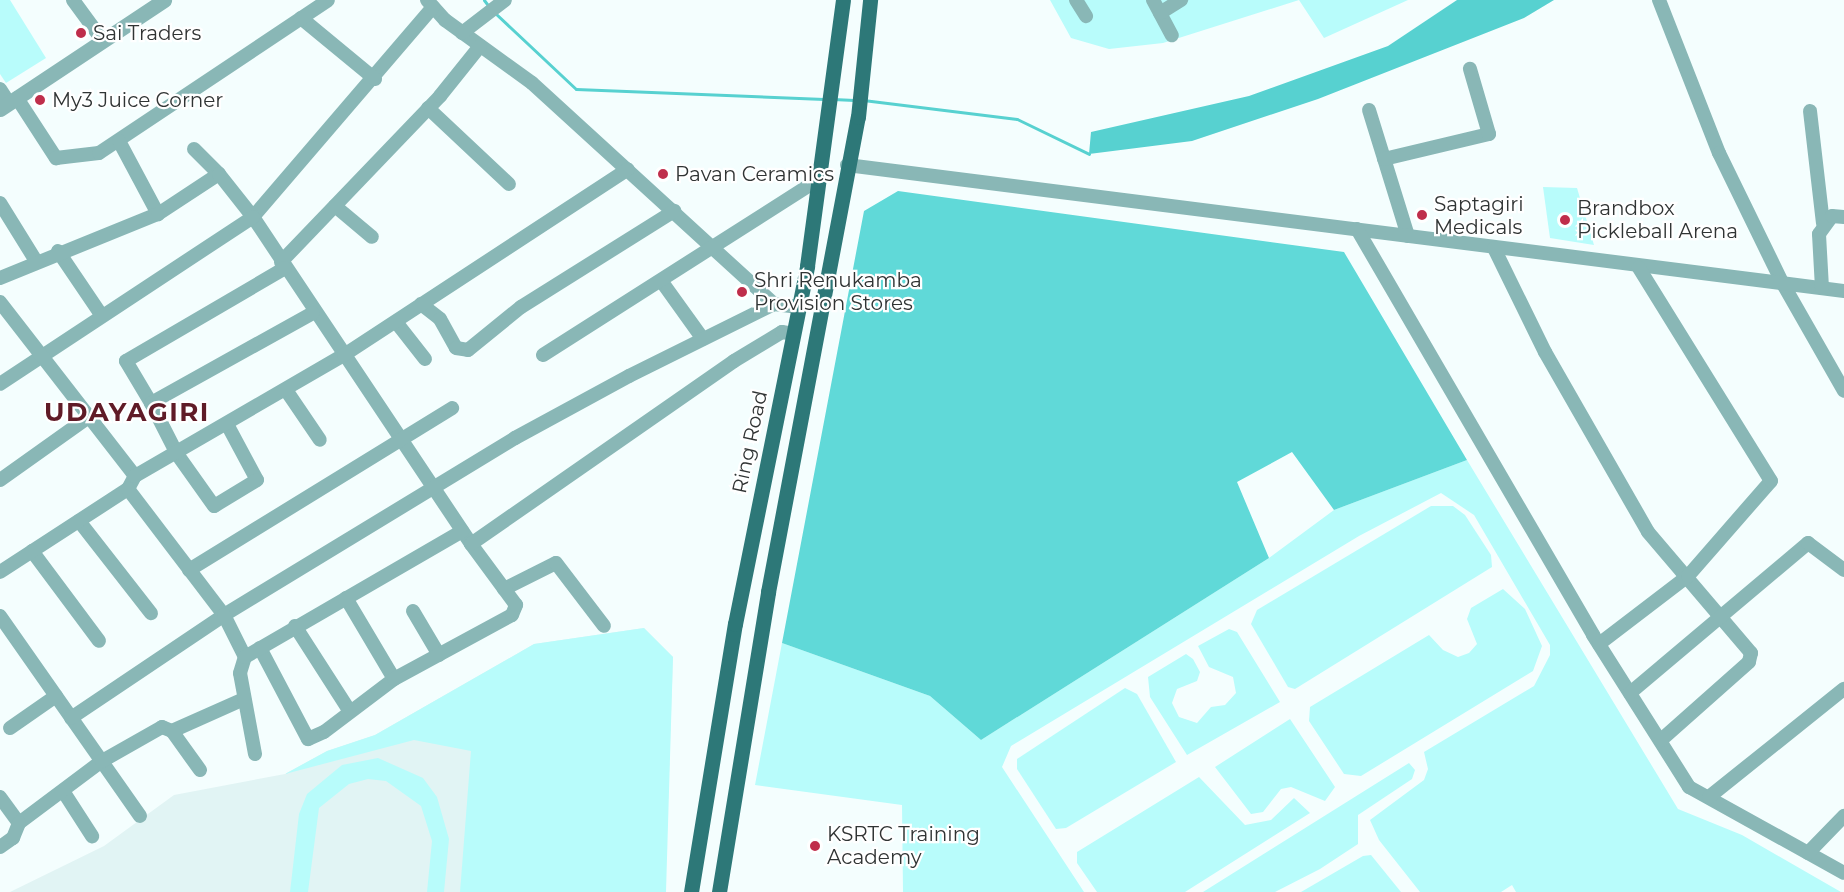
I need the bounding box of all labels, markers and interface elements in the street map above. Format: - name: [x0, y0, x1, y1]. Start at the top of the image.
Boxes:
- place label: Sai Traders: [93, 21, 201, 45]
- marker: Sai Traders: [74, 26, 88, 40]
- place label: My3 Juice Corner: [52, 88, 223, 112]
- marker: My3 Juice Corner: [33, 93, 47, 107]
- place label: Pavan Ceramics: [675, 162, 834, 186]
- marker: Pavan Ceramics: [656, 167, 670, 181]
- place label: Saptagiri Medicals: [1434, 192, 1524, 239]
- place label: Brandbox Pickleball Arena: [1577, 196, 1738, 243]
- marker: Saptagiri Medicals: [1415, 208, 1429, 222]
- marker: Brandbox Pickleball Arena: [1558, 213, 1572, 227]
- place label: Shri Renukamba Provision Stores: [754, 268, 922, 315]
- marker: Shri Renukamba Provision Stores: [735, 285, 749, 299]
- street label: Ring Road: [727, 388, 773, 496]
- district label: UDAYAGIRI: [44, 397, 210, 429]
- place label: KSRTC Training Academy: [827, 822, 980, 869]
- marker: KSRTC Training Academy: [808, 839, 822, 853]

